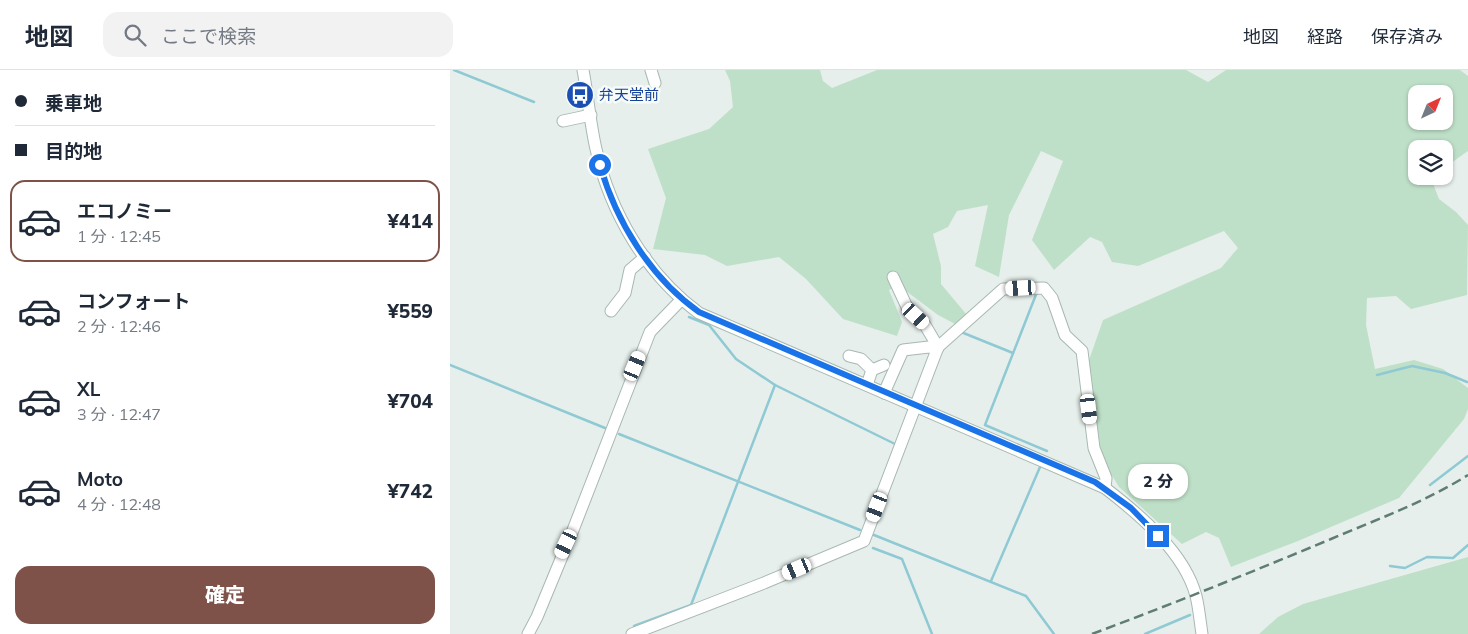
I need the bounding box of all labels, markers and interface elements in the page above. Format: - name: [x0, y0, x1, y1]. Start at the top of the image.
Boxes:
- search box: [103, 12, 453, 57]
- text: 地図: [25, 21, 73, 51]
- icon: search: [121, 21, 149, 49]
- text: ここで検索: [161, 24, 256, 48]
- text: 地図: [1243, 25, 1279, 48]
- text: 経路: [1307, 25, 1343, 48]
- text: 保存済み: [1371, 25, 1443, 48]
- bus stop icon: 弁天堂前: [565, 80, 595, 110]
- place label: 弁天堂前: [599, 85, 659, 104]
- north arrow: [1408, 85, 1452, 130]
- map controls: [1408, 85, 1453, 185]
- text: 乗車地: [45, 91, 102, 115]
- text: 目的地: [45, 139, 102, 163]
- button: layers: [1408, 140, 1453, 185]
- route start: [589, 154, 611, 176]
- icon: car: [17, 199, 62, 244]
- text: エコノミー: [77, 199, 172, 223]
- text: ¥414: [387, 209, 433, 233]
- text: 1 分 · 12:45: [77, 226, 161, 246]
- car: [1005, 280, 1036, 296]
- icon: car: [17, 289, 62, 334]
- text: コンフォート: [77, 289, 190, 313]
- text: ¥559: [387, 299, 433, 323]
- car: [899, 300, 932, 332]
- text: 2 分 · 12:46: [77, 316, 161, 336]
- car: [622, 349, 647, 383]
- text: XL: [77, 377, 100, 401]
- icon: car: [17, 379, 62, 424]
- text: ¥704: [387, 389, 433, 413]
- car: [1079, 393, 1098, 425]
- text: 3 分 · 12:47: [77, 404, 161, 424]
- callout: 2 分: [1128, 464, 1188, 498]
- text: Moto: [77, 467, 123, 491]
- icon: car: [17, 469, 62, 514]
- text: 2 分: [1143, 471, 1173, 491]
- text: ¥742: [387, 479, 433, 503]
- car: [864, 490, 889, 524]
- text: 4 分 · 12:48: [77, 494, 161, 514]
- route end: [1147, 525, 1169, 547]
- car: [552, 527, 579, 561]
- car: [780, 556, 813, 582]
- button: 確定: [15, 566, 435, 624]

